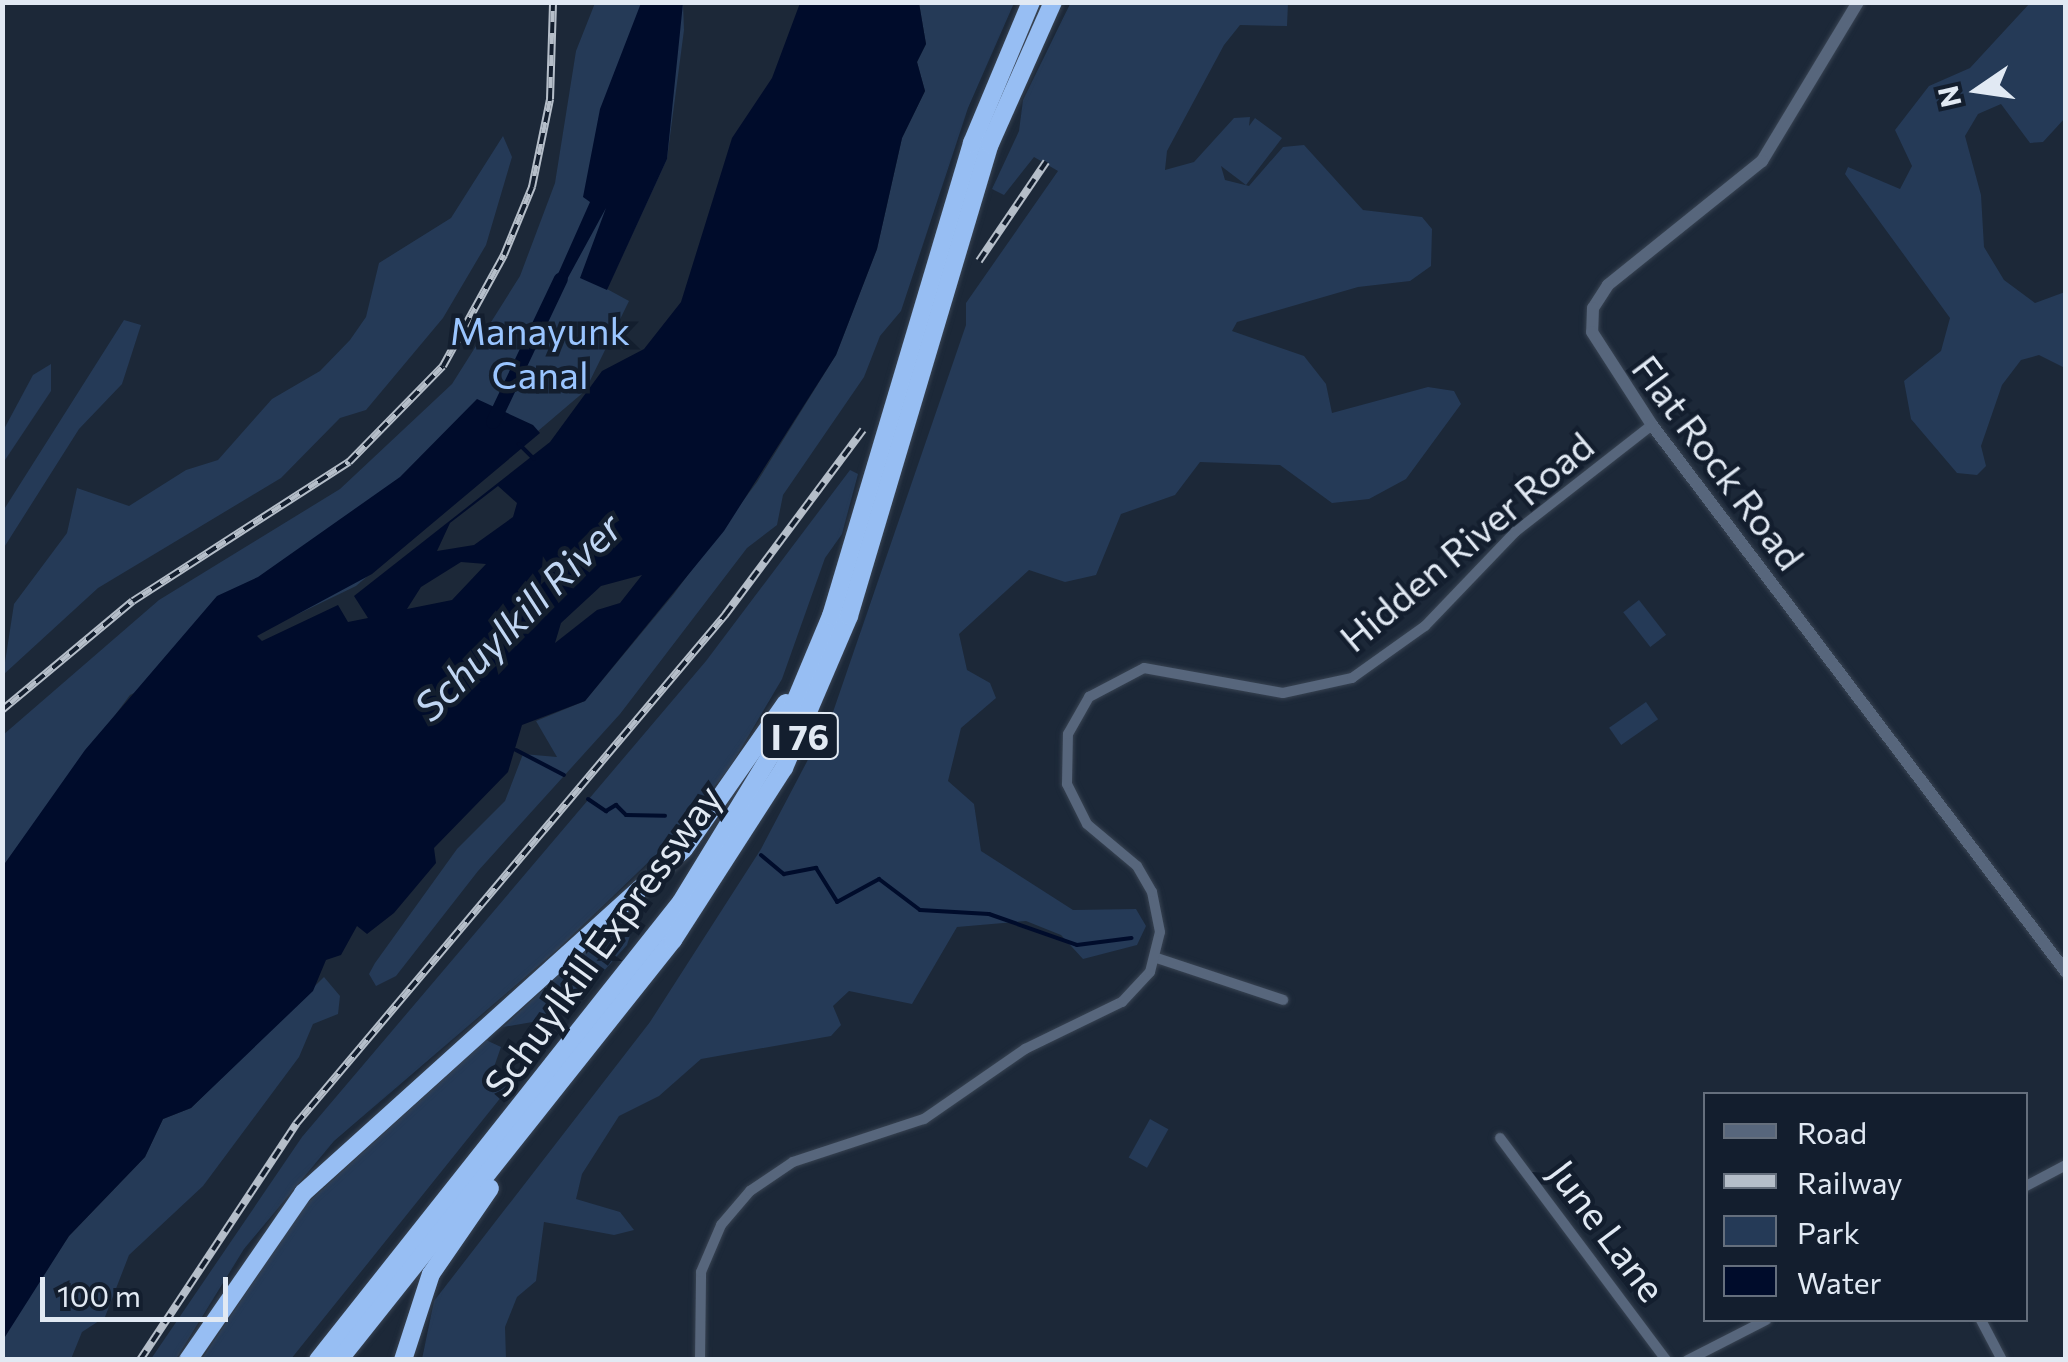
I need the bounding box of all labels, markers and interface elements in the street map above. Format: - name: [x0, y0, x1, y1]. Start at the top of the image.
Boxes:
- north arrow: [1928, 40, 2028, 140]
- text: N: [1930, 83, 1968, 111]
- park label: Manayunk Canal: [450, 307, 630, 396]
- street label: Flat Rock Road: [1624, 346, 1814, 578]
- street label: Hidden River Road: [1330, 422, 1602, 660]
- water label: Schuylkill River: [403, 502, 631, 730]
- road number: I 76: [760, 706, 840, 766]
- street label: Schuylkill Expressway: [474, 776, 730, 1104]
- legend: [1703, 1092, 2028, 1322]
- text: Road: [1797, 1113, 1867, 1150]
- street label: June Lane: [1540, 1150, 1676, 1310]
- text: Railway: [1797, 1163, 1903, 1200]
- text: Park: [1797, 1213, 1860, 1250]
- scale bar: [45, 1257, 232, 1319]
- text: Water: [1797, 1263, 1882, 1300]
- text: 100 m: [57, 1276, 141, 1313]

